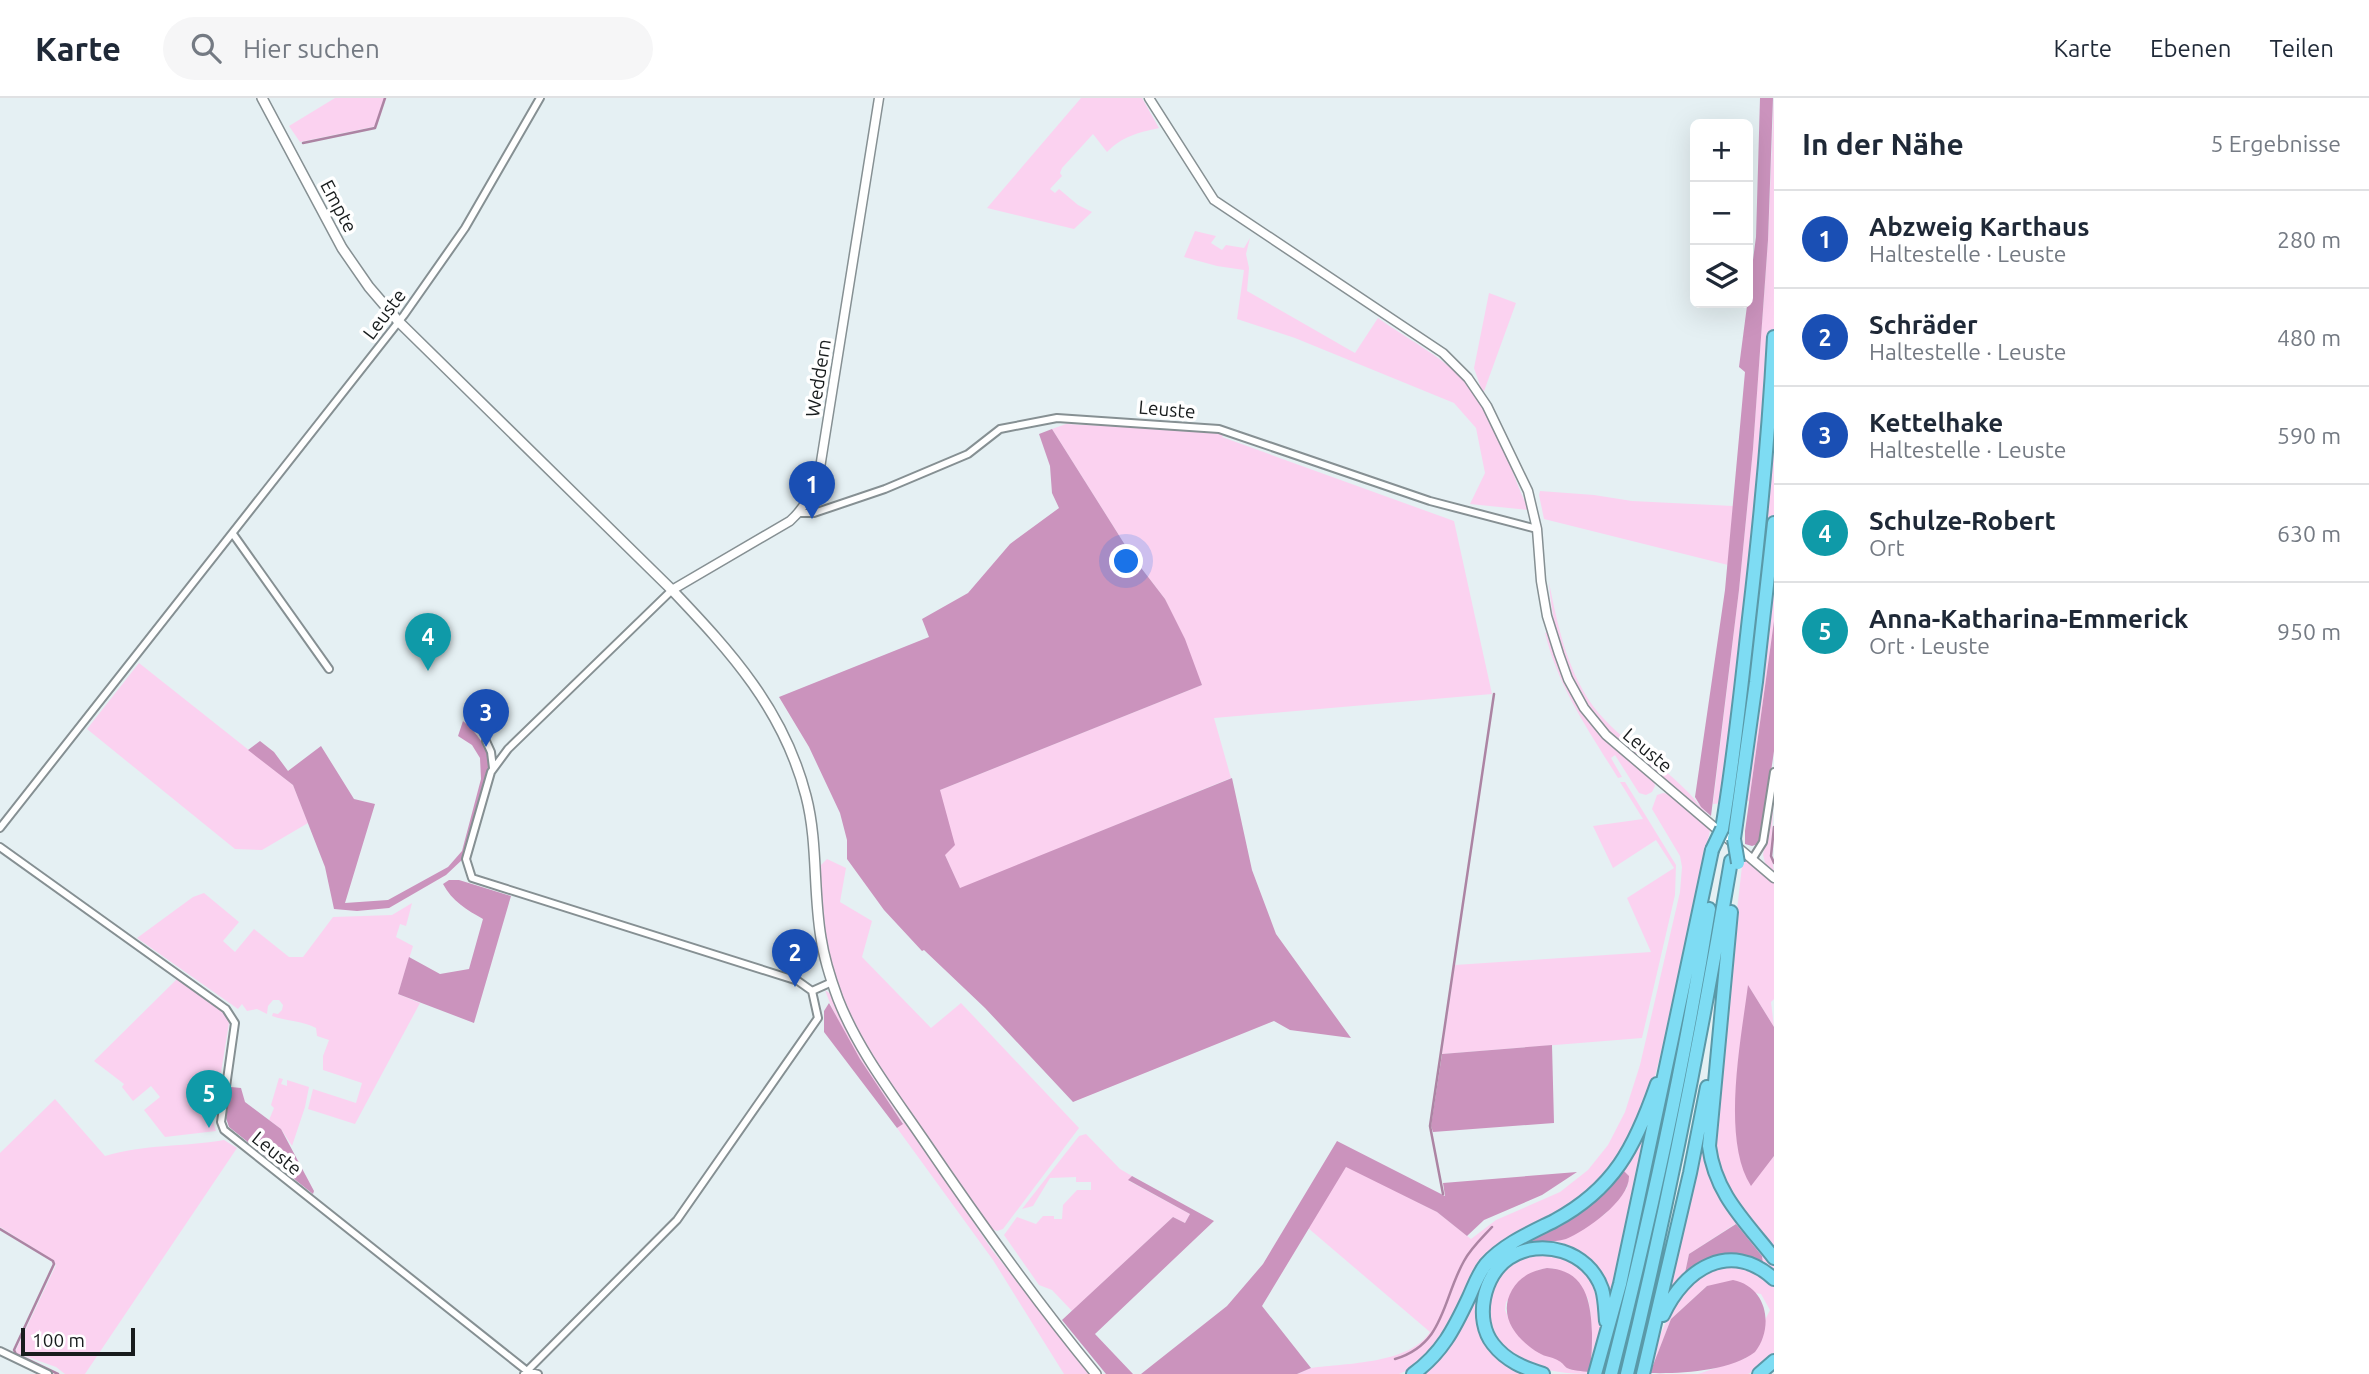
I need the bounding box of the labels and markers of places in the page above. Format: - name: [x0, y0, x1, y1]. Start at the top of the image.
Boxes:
- pin: 1: [789, 461, 835, 519]
- pin: 4: [405, 613, 451, 671]
- pin: 3: [463, 689, 509, 747]
- pin: 2: [772, 929, 818, 987]
- pin: 5: [186, 1070, 232, 1128]

